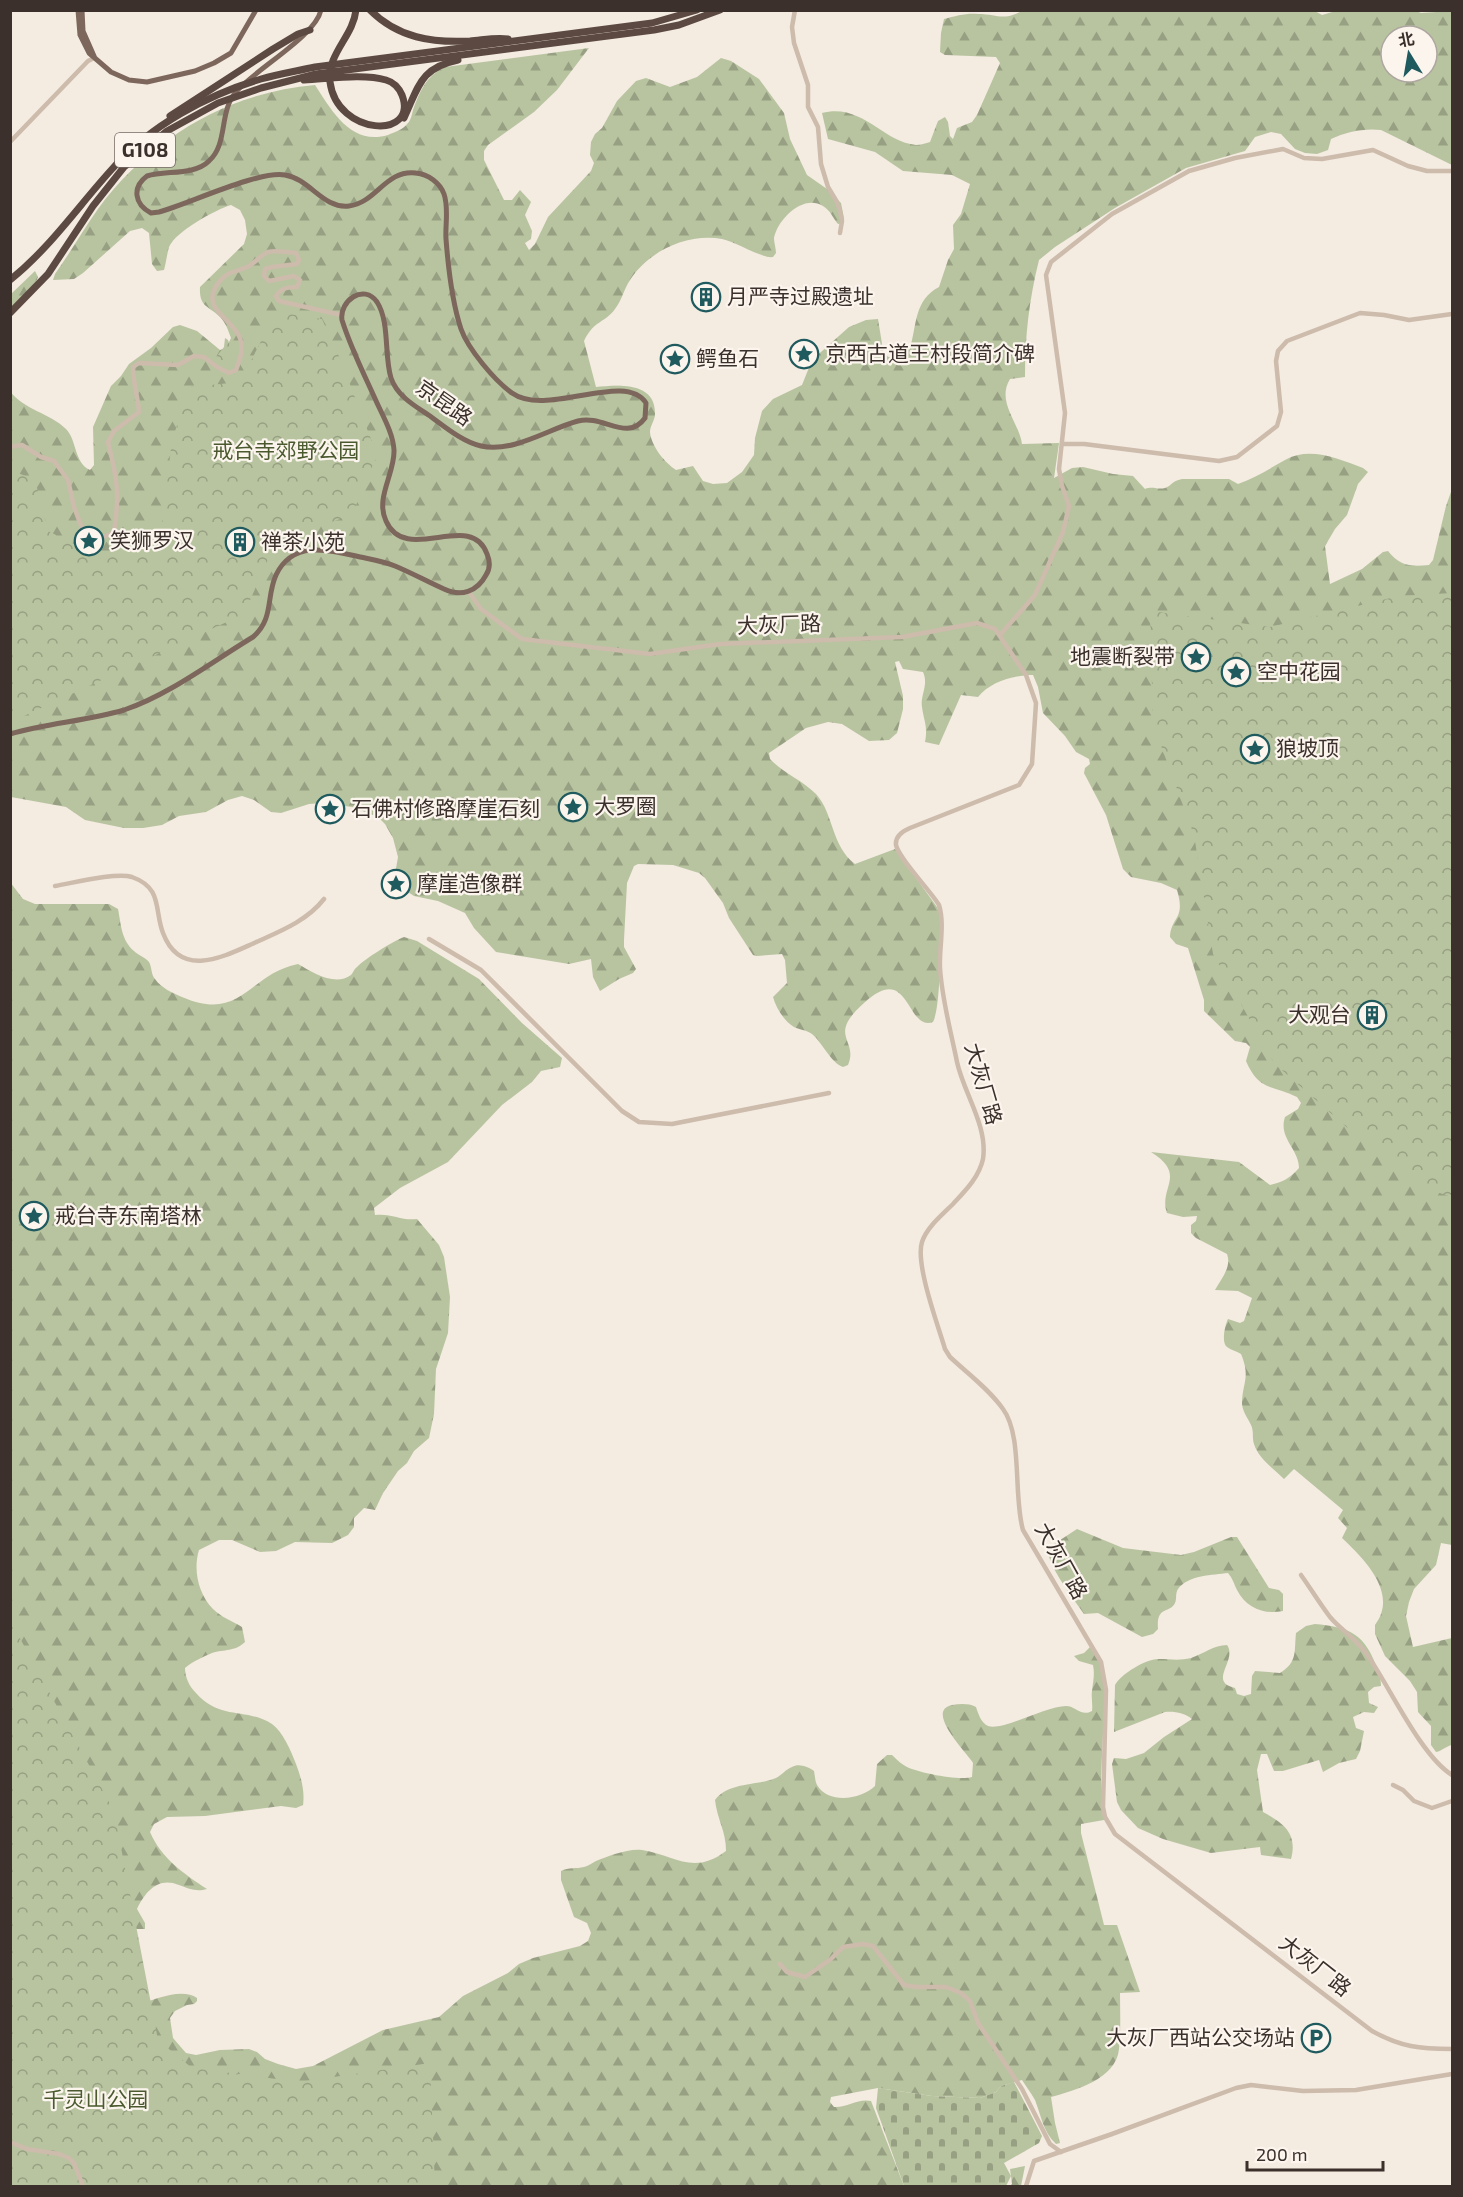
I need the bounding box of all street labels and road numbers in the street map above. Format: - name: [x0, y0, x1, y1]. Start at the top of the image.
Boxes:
- road number: G108: [115, 133, 175, 167]
- street label: 京昆路: [412, 373, 478, 430]
- street label: 大灰厂路: [737, 610, 821, 637]
- street label: 大灰厂路: [961, 1040, 1008, 1127]
- street label: 大灰厂路: [1031, 1517, 1094, 1603]
- street label: 大灰厂路: [1275, 1929, 1357, 2001]

